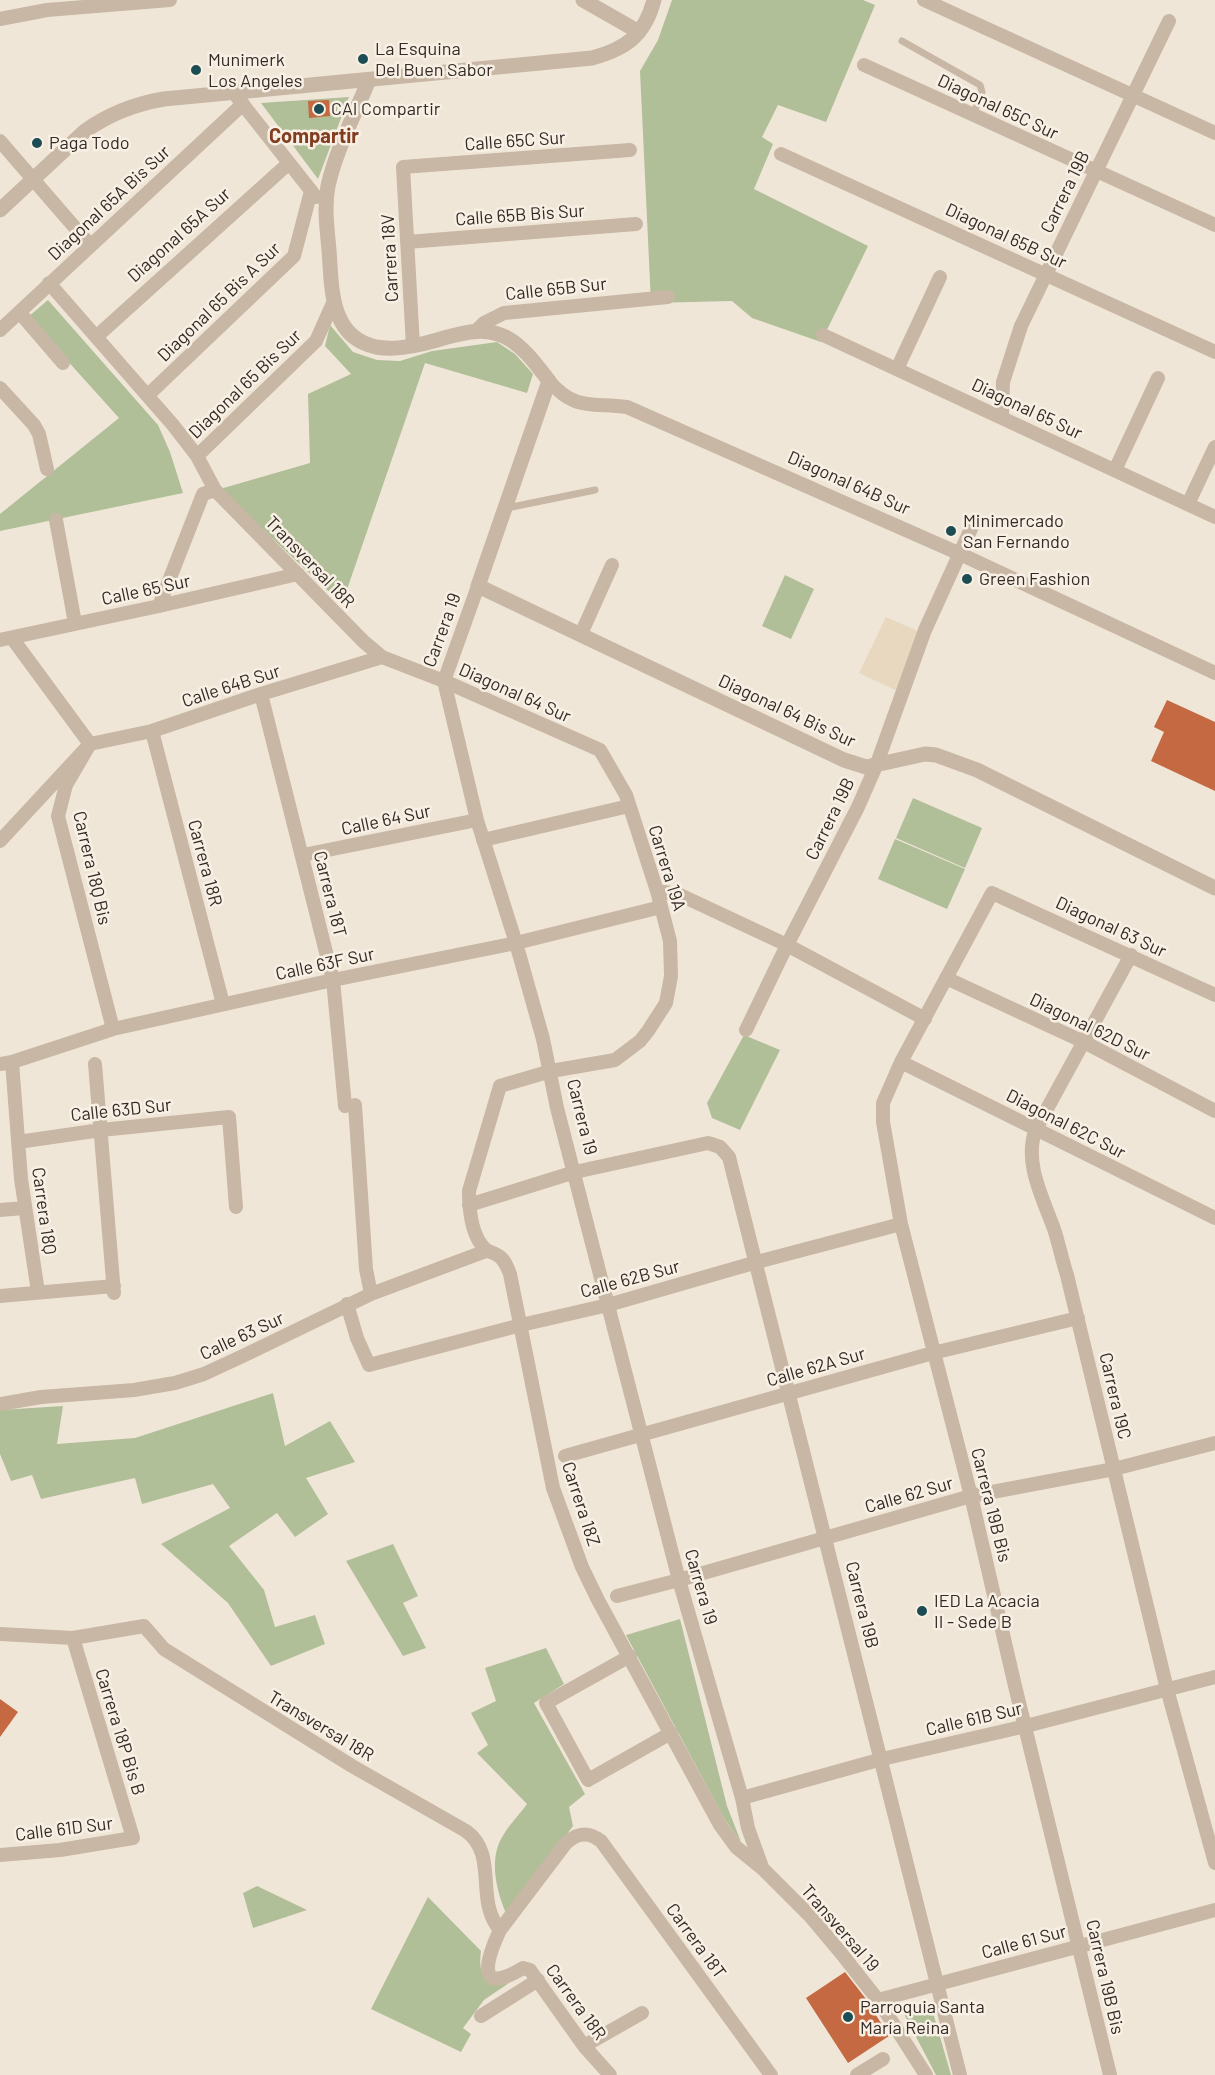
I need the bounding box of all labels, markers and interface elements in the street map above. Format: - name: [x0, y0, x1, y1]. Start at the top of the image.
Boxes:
- place label: La Esquina Del Buen Sabor: [375, 38, 493, 80]
- place label: Munimerk Los Angeles: [208, 49, 302, 92]
- marker: La Esquina Del Buen Sabor: [356, 52, 370, 66]
- marker: Munimerk Los Angeles: [189, 63, 203, 77]
- street label: Diagonal 65C Sur: [934, 70, 1062, 144]
- place label: CAI Compartir: [331, 98, 440, 120]
- marker: CAI Compartir: [312, 102, 326, 116]
- district label: Compartir: [269, 124, 359, 148]
- street label: Calle 65C Sur: [464, 127, 566, 155]
- place label: Paga Todo: [49, 132, 130, 154]
- marker: Paga Todo: [30, 136, 44, 150]
- street label: Diagonal 65A Bis Sur: [44, 141, 174, 265]
- street label: Carrera 19B: [1036, 147, 1094, 237]
- street label: Diagonal 65A Sur: [123, 183, 235, 287]
- street label: Diagonal 65B Sur: [942, 199, 1070, 273]
- street label: Calle 65B Bis Sur: [455, 200, 585, 230]
- street label: Carrera 18V: [377, 213, 403, 303]
- street label: Diagonal 65 Bis A Sur: [153, 238, 285, 366]
- street label: Calle 65B Sur: [504, 273, 608, 305]
- street label: Diagonal 65 Bis Sur: [184, 325, 306, 443]
- street label: Diagonal 65 Sur: [968, 374, 1086, 444]
- street label: Diagonal 64B Sur: [784, 446, 914, 520]
- place label: Minimercado San Fernando: [963, 510, 1070, 552]
- street label: Transversal 18R: [261, 512, 359, 612]
- marker: Minimercado San Fernando: [944, 524, 958, 538]
- place label: Green Fashion: [979, 568, 1090, 590]
- street label: Calle 65 Sur: [100, 570, 192, 610]
- marker: Green Fashion: [960, 572, 974, 586]
- street label: Carrera 19: [419, 590, 465, 670]
- street label: Diagonal 64 Sur: [456, 659, 574, 727]
- street label: Calle 64B Sur: [179, 660, 283, 712]
- street label: Diagonal 64 Bis Sur: [715, 670, 859, 752]
- street label: Carrera 19B: [801, 774, 859, 864]
- street label: Calle 64 Sur: [339, 800, 433, 840]
- street label: Carrera 18Q Bis: [68, 809, 116, 927]
- street label: Carrera 18R: [183, 817, 227, 909]
- street label: Carrera 19A: [644, 823, 690, 913]
- street label: Carrera 18T: [309, 849, 351, 939]
- street label: Diagonal 63 Sur: [1052, 892, 1170, 962]
- street label: Calle 63F Sur: [274, 943, 376, 985]
- street label: Diagonal 62D Sur: [1026, 989, 1154, 1065]
- street label: Carrera 19: [562, 1077, 602, 1157]
- street label: Diagonal 62C Sur: [1003, 1085, 1129, 1163]
- street label: Calle 63D Sur: [69, 1094, 173, 1126]
- street label: Carrera 18Q: [27, 1166, 61, 1256]
- street label: Calle 62B Sur: [578, 1255, 682, 1303]
- street label: Calle 63 Sur: [197, 1307, 287, 1365]
- street label: Calle 62A Sur: [764, 1343, 868, 1391]
- street label: Carrera 19C: [1095, 1350, 1135, 1442]
- street label: Carrera 19B Bis: [966, 1446, 1016, 1564]
- street label: Carrera 18Z: [557, 1459, 605, 1549]
- street label: Calle 62 Sur: [862, 1472, 956, 1518]
- street label: Carrera 19: [680, 1547, 722, 1627]
- street label: Carrera 19B: [841, 1559, 883, 1651]
- place label: IED La Acacia II - Sede B: [934, 1590, 1040, 1632]
- marker: IED La Acacia II - Sede B: [915, 1604, 929, 1618]
- street label: Carrera 18P Bis B: [90, 1666, 150, 1798]
- street label: Transversal 18R: [264, 1686, 378, 1766]
- street label: Calle 61B Sur: [924, 1697, 1024, 1741]
- street label: Calle 61D Sur: [14, 1812, 114, 1846]
- street label: Transversal 19: [796, 1880, 884, 1976]
- street label: Carrera 18T: [661, 1899, 731, 1983]
- street label: Carrera 19B Bis: [1081, 1918, 1129, 2036]
- street label: Calle 61 Sur: [979, 1920, 1069, 1964]
- street label: Carrera 18R: [541, 1960, 611, 2044]
- place label: Parroquia Santa María Reina: [860, 1996, 985, 2038]
- marker: Parroquia Santa María Reina: [841, 2010, 855, 2024]

